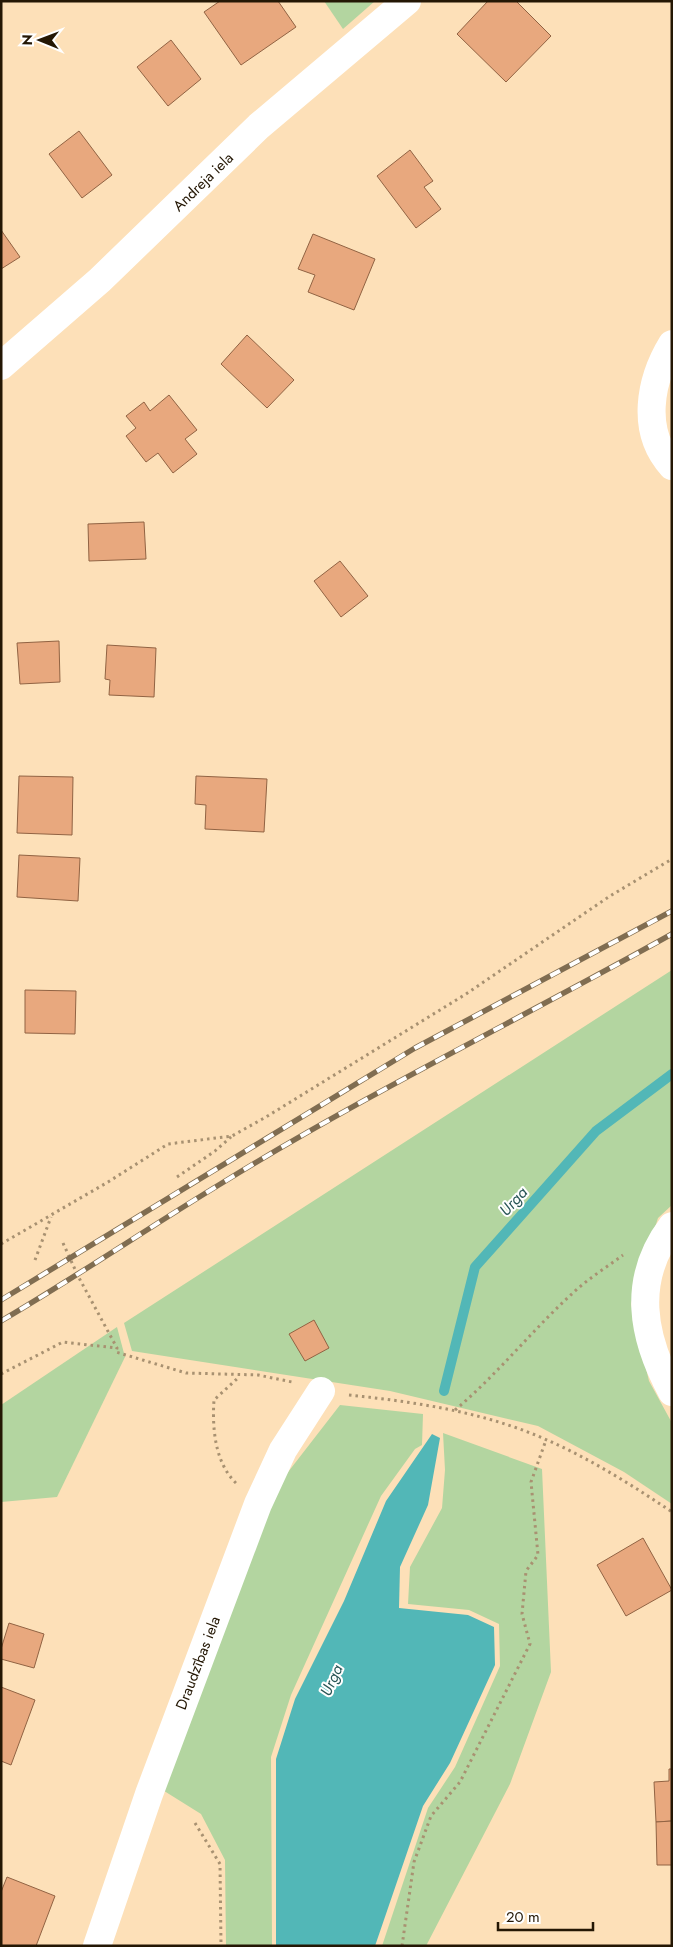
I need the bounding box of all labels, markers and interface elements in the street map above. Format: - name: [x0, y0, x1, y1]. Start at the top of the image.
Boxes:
- north arrow: [15, 15, 65, 65]
- text: N: [17, 34, 37, 46]
- street label: Andreja iela: [168, 147, 238, 217]
- water label: Urga: [494, 1181, 533, 1221]
- street label: Draudzības iela: [170, 1613, 226, 1713]
- water label: Urga: [314, 1661, 349, 1700]
- scale bar: [498, 1900, 593, 1932]
- text: 20 m: [506, 1906, 540, 1928]

